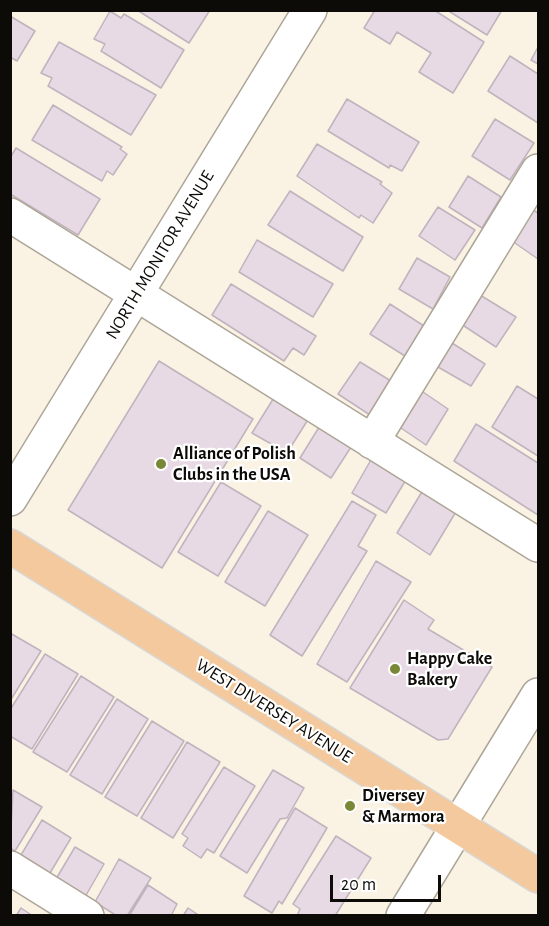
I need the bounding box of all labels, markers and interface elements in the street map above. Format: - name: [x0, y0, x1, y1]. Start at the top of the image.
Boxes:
- street label: NORTH MONITOR AVENUE: [101, 167, 219, 343]
- place label: Alliance of Polish Clubs in the USA: [173, 443, 296, 486]
- marker: Alliance of Polish Clubs in the USA: [154, 457, 168, 471]
- place label: Happy Cake Bakery: [407, 648, 492, 690]
- street label: WEST DIVERSEY AVENUE: [192, 654, 356, 768]
- marker: Happy Cake Bakery: [388, 662, 402, 676]
- place label: Diversey & Marmora: [362, 785, 445, 828]
- marker: Diversey & Marmora: [343, 799, 357, 813]
- scale bar: [333, 863, 444, 901]
- text: 20 m: [341, 876, 376, 894]

